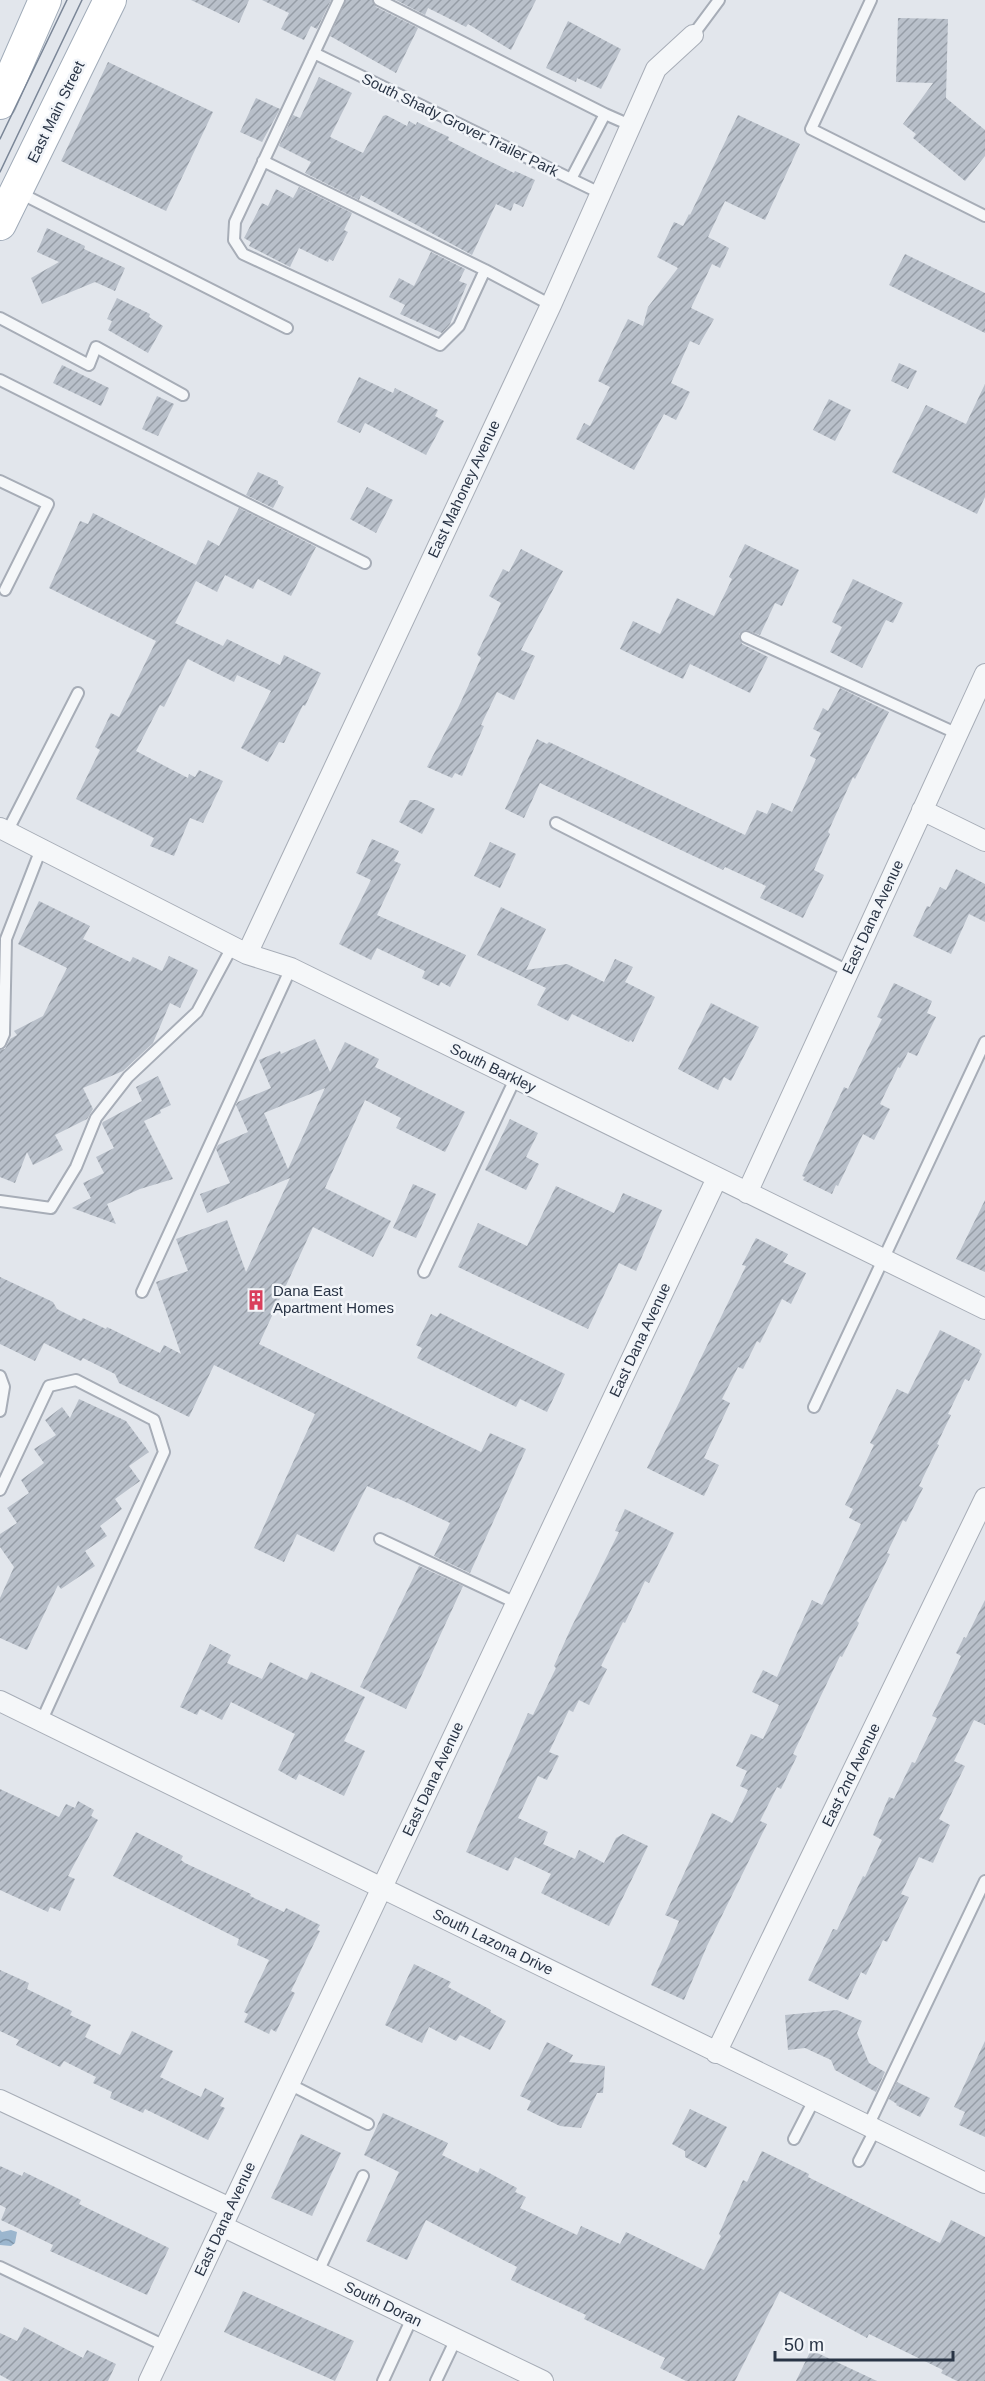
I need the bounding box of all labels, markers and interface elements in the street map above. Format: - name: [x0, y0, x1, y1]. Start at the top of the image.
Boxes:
- street label: East Main Street: [24, 57, 88, 165]
- street label: South Shady Grover Trailer Park: [359, 69, 562, 180]
- street label: East Mahoney Avenue: [424, 417, 503, 560]
- street label: East Dana Avenue: [839, 857, 906, 977]
- street label: South Barkley: [448, 1039, 539, 1096]
- street label: East Dana Avenue: [606, 1280, 673, 1400]
- place label: Dana East Apartment Homes: [273, 1282, 394, 1316]
- building icon: Dana East Apartment Homes: [244, 1288, 268, 1312]
- street label: East Dana Avenue: [399, 1719, 466, 1839]
- street label: East 2nd Avenue: [818, 1720, 883, 1829]
- street label: South Lazona Drive: [430, 1905, 556, 1978]
- street label: East Dana Avenue: [191, 2159, 258, 2279]
- street label: South Doran: [342, 2277, 425, 2330]
- scale bar: [775, 2324, 954, 2362]
- text: 50 m: [784, 2335, 824, 2355]

